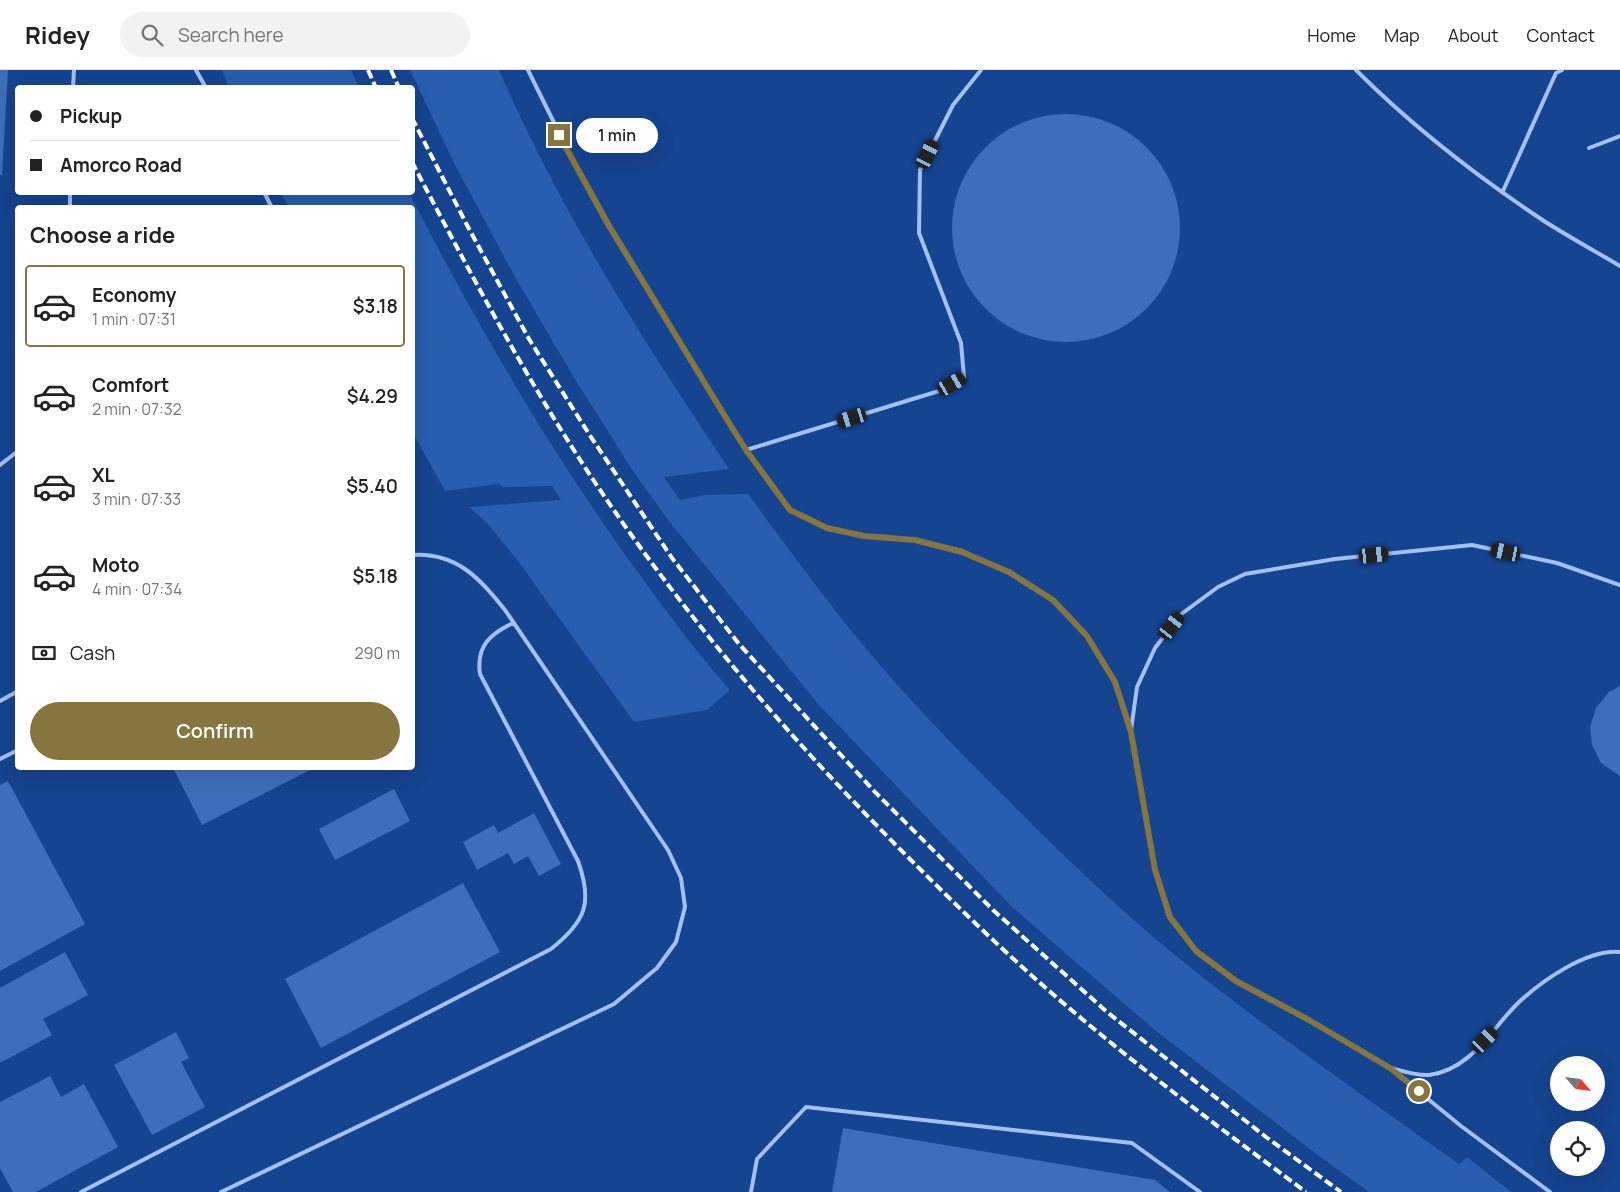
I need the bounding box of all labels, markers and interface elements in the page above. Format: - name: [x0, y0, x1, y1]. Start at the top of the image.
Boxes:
- search box: [120, 12, 470, 57]
- text: Ridey: [25, 18, 90, 51]
- icon: search: [138, 21, 166, 49]
- text: Search here: [178, 22, 284, 48]
- text: Home: [1307, 23, 1356, 47]
- text: Map: [1384, 23, 1420, 47]
- text: About: [1448, 23, 1498, 47]
- text: Contact: [1526, 23, 1595, 47]
- text: Pickup: [60, 103, 122, 129]
- callout: 1 min: [576, 118, 659, 152]
- route end: [548, 124, 570, 146]
- text: 1 min: [598, 124, 636, 146]
- car: [914, 137, 941, 171]
- text: Amorco Road: [60, 152, 182, 178]
- text: Choose a ride: [30, 220, 175, 250]
- text: Economy: [92, 282, 176, 308]
- icon: car: [32, 284, 77, 329]
- text: $3.18: [353, 293, 398, 319]
- text: 1 min · 07:31: [92, 308, 176, 330]
- car: [935, 370, 968, 398]
- text: Comfort: [92, 372, 169, 398]
- icon: car: [32, 374, 77, 419]
- text: $4.29: [347, 383, 398, 409]
- text: 2 min · 07:32: [92, 398, 182, 420]
- car: [835, 406, 868, 430]
- text: XL: [92, 462, 115, 488]
- icon: car: [32, 464, 77, 509]
- text: $5.40: [346, 473, 398, 499]
- text: 3 min · 07:33: [92, 488, 181, 510]
- car: [1489, 542, 1522, 562]
- car: [1358, 546, 1389, 564]
- text: Moto: [92, 552, 139, 578]
- icon: car: [32, 554, 77, 599]
- text: $5.18: [353, 563, 398, 589]
- text: 4 min · 07:34: [92, 578, 182, 600]
- car: [1156, 610, 1187, 642]
- icon: cash: [30, 639, 58, 667]
- text: Cash: [70, 640, 115, 666]
- text: 290 m: [354, 642, 400, 664]
- button: Confirm: [30, 702, 400, 760]
- car: [1469, 1024, 1500, 1056]
- north arrow: [1550, 1056, 1605, 1111]
- map controls: [1550, 1056, 1605, 1176]
- route start: [1408, 1080, 1430, 1102]
- button: locate: [1550, 1121, 1605, 1176]

